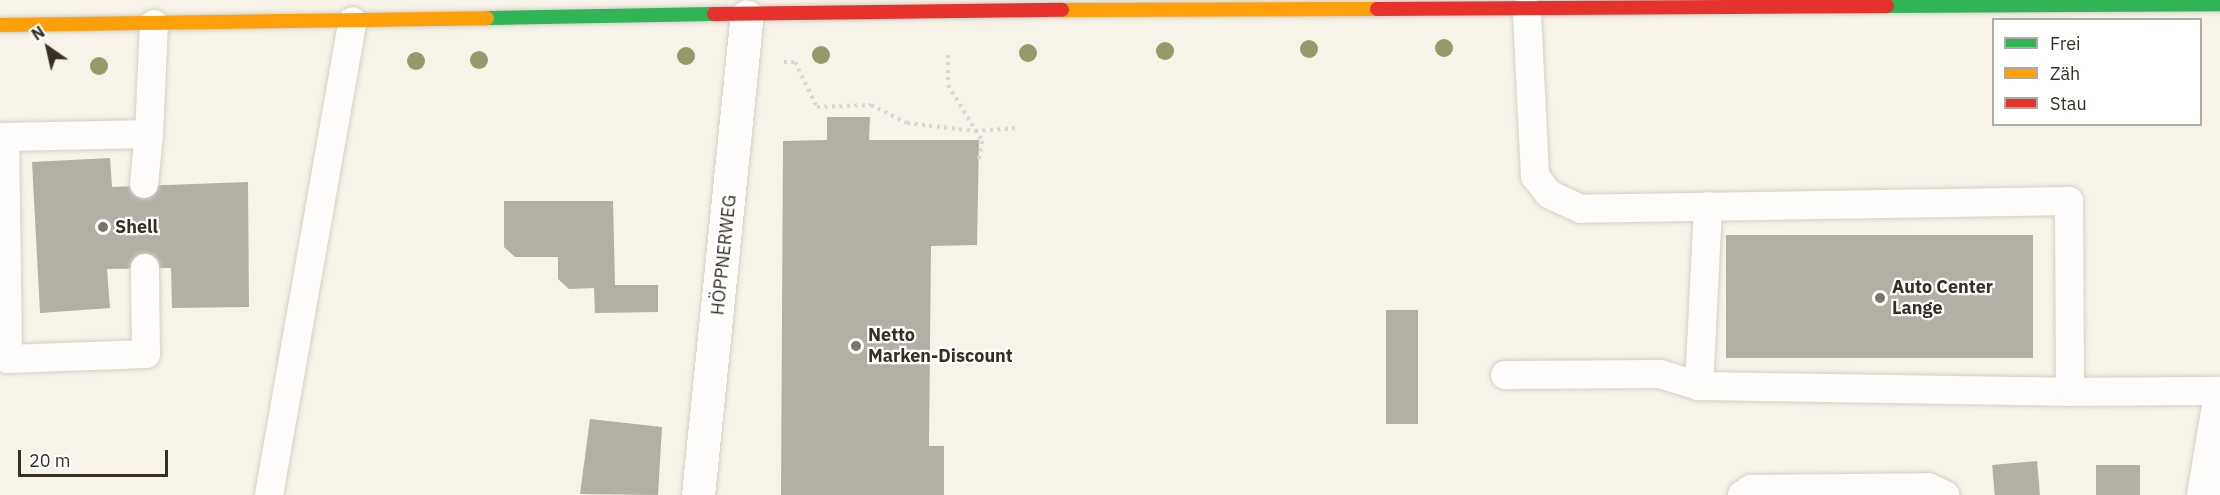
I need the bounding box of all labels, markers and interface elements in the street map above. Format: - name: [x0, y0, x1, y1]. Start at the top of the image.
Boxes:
- north arrow: [18, 18, 78, 78]
- legend: [1992, 18, 2202, 126]
- text: N: [28, 22, 48, 45]
- text: Frei: [2050, 32, 2081, 55]
- text: Zäh: [2050, 62, 2080, 85]
- text: Stau: [2050, 92, 2087, 115]
- street label: HÖPPNERWEG: [707, 194, 741, 316]
- place label: Shell: [115, 216, 158, 238]
- marker: Shell: [96, 220, 110, 234]
- place label: Auto Center Lange: [1892, 277, 1993, 320]
- marker: Auto Center Lange: [1873, 291, 1887, 305]
- place label: Netto Marken-Discount: [868, 325, 1013, 368]
- marker: Netto Marken-Discount: [849, 339, 863, 353]
- scale bar: [21, 438, 171, 476]
- text: 20 m: [29, 449, 71, 472]

